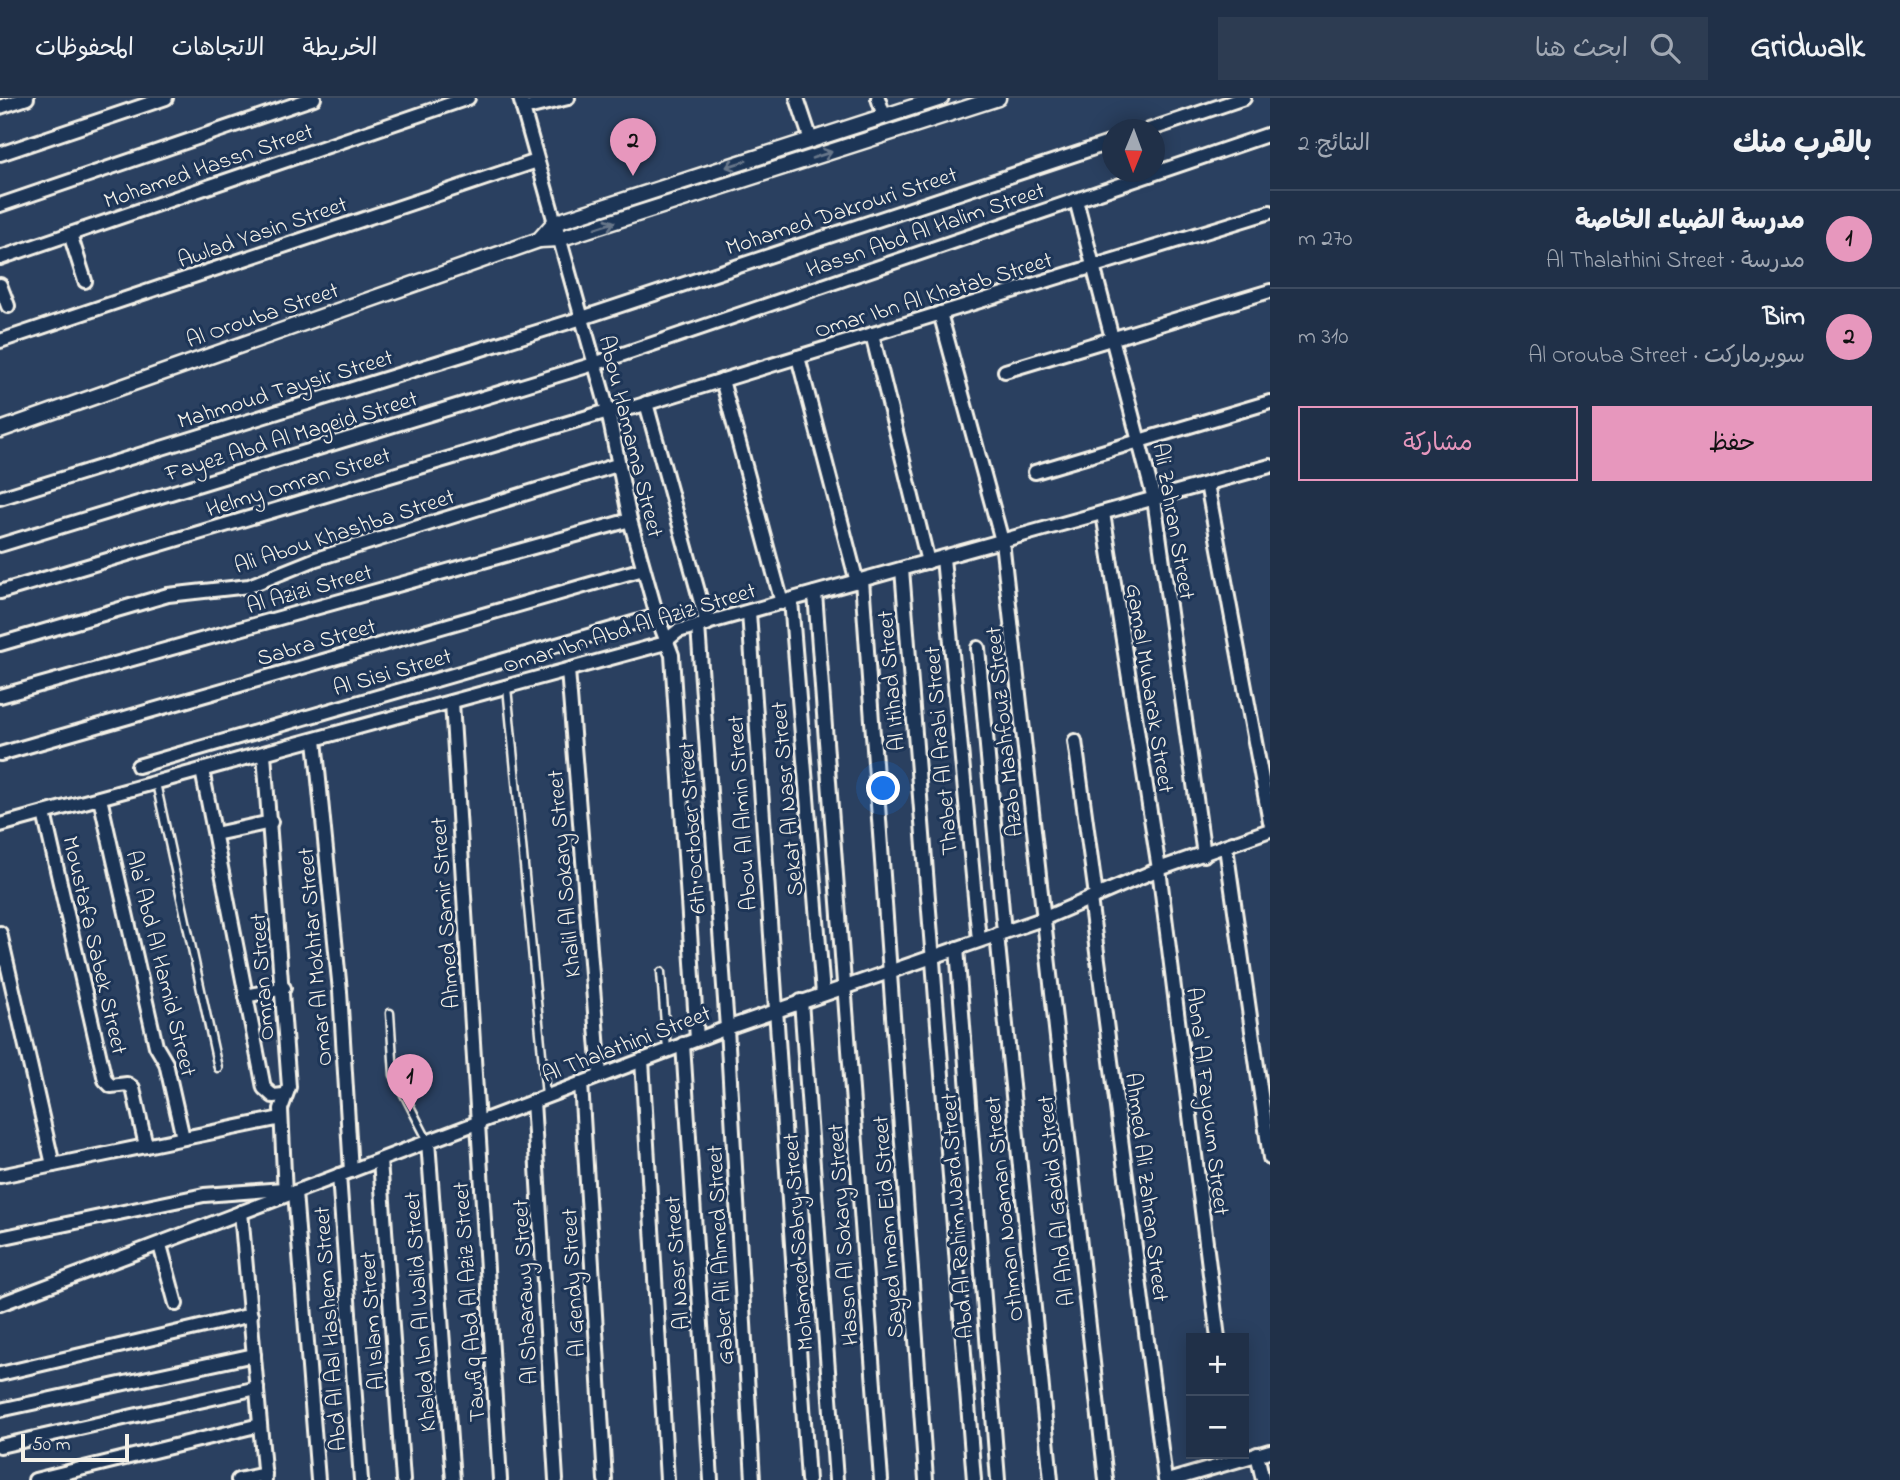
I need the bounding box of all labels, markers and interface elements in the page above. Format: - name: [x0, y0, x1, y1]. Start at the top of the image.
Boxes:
- search box: [1218, 17, 1708, 80]
- text: Gridwalk: [1750, 24, 1865, 72]
- icon: search: [1646, 29, 1684, 67]
- text: ابحث هنا: [1535, 31, 1628, 69]
- text: المحفوظات: [35, 32, 134, 67]
- text: الاتجاهات: [172, 32, 265, 67]
- text: الخريطة: [303, 32, 377, 67]
- street label: Mohamed Hassn Street: [100, 116, 318, 219]
- pin: 2: [610, 118, 656, 176]
- north arrow: [1102, 119, 1165, 182]
- text: بالقرب منك: [1733, 123, 1872, 167]
- text: النتائج: 2: [1298, 128, 1370, 161]
- one-way arrow: [810, 148, 832, 160]
- one-way arrow: [725, 158, 747, 171]
- street label: Mohamed Dakrouri Street: [722, 159, 962, 265]
- street label: Hassn Abd Al Halim Street: [802, 175, 1050, 288]
- street label: Awlad Yasin Street: [173, 189, 352, 278]
- text: مدرسة الضياء الخاصة: [1575, 203, 1805, 241]
- one-way arrow: [594, 217, 616, 230]
- text: 270 m: [1298, 223, 1352, 256]
- text: 1: [1845, 223, 1853, 256]
- street label: Omar Ibn Al Khatab Street: [811, 244, 1057, 348]
- text: مدرسة · Al Thalathini Street: [1546, 245, 1805, 278]
- street label: Al Orouba Street: [182, 275, 344, 358]
- text: Bim: [1763, 299, 1805, 337]
- text: 310 m: [1298, 321, 1348, 354]
- text: 2: [1843, 321, 1855, 354]
- street label: Abou Hamama Street: [589, 332, 671, 541]
- text: سوبرماركت · Al Orouba Street: [1528, 340, 1805, 373]
- street label: Mahmoud Taysir Street: [174, 342, 398, 441]
- street label: Fayez Abd Al Mageid Street: [160, 383, 423, 494]
- button: مشاركة: [1298, 406, 1578, 481]
- button: حفظ: [1592, 406, 1872, 481]
- street label: Helmy Omran Street: [202, 440, 396, 529]
- street label: Ali Zahran Street: [1142, 440, 1203, 603]
- street label: Ali Abou Khashba Street: [230, 481, 460, 584]
- street label: Al Azizi Street: [243, 557, 377, 624]
- street label: Omar Ibn Abd Al Aziz Street: [499, 575, 761, 684]
- street label: Gamal Mubarak Street: [1116, 581, 1181, 796]
- street label: Al Itihad Street: [870, 609, 915, 752]
- street label: Sabra Street: [253, 611, 380, 676]
- street label: Azab Maahfouz Street: [978, 625, 1033, 839]
- street label: Al Sisi Street: [329, 641, 456, 706]
- street label: Thabet Al Arabi Street: [917, 645, 968, 857]
- street label: Sekat Al Nasr Street: [764, 700, 813, 898]
- street label: Abou Al Almin Street: [720, 714, 767, 912]
- street label: 6th October Street: [671, 741, 716, 915]
- street label: Khalil Al Sokary Street: [540, 768, 593, 979]
- your location: [866, 771, 900, 805]
- street label: Ahmed Samir Street: [423, 816, 470, 1010]
- street label: Moustafa Sabek Street: [52, 833, 135, 1058]
- street label: Omar Al Mokhtar Street: [290, 846, 342, 1067]
- street label: Ala' Abd Al Hamid Street: [116, 847, 204, 1080]
- street label: Omran Street: [243, 912, 284, 1042]
- street label: Abna' Al Fayoum Street: [1174, 985, 1237, 1218]
- street label: Al Thalathini Street: [538, 998, 716, 1093]
- pin: 1: [387, 1054, 433, 1112]
- street label: Ahmed Ali Zahran Street: [1115, 1071, 1176, 1304]
- street label: Abd Al Rahim Ward Street: [933, 1091, 984, 1340]
- street label: Al Ahd Al Gadid Street: [1030, 1093, 1085, 1308]
- street label: Othman Noaman Street: [977, 1094, 1034, 1323]
- street label: Sayed Imam Eid Street: [865, 1114, 916, 1339]
- street label: Hassn Al Sokary Street: [820, 1122, 871, 1347]
- street label: Mohamed Sabry Street: [775, 1131, 826, 1352]
- street label: Gaber Ali Ahmed Street: [699, 1144, 744, 1366]
- street label: Tawfiq Abd Al Aziz Street: [446, 1180, 495, 1423]
- street label: Khaled Ibn Al Walid Street: [397, 1190, 446, 1433]
- street label: Al Nasr Street: [657, 1194, 700, 1331]
- street label: Al Shaarawy Street: [505, 1198, 550, 1385]
- street label: Abd Al Aal Hashem Street: [306, 1205, 357, 1452]
- street label: Al Gendy Street: [554, 1207, 597, 1358]
- street label: Al Islam Street: [352, 1250, 395, 1391]
- map controls: [1186, 1333, 1249, 1459]
- button: +: [1186, 1333, 1249, 1396]
- button: −: [1186, 1396, 1249, 1459]
- scale bar: [21, 1431, 130, 1463]
- text: 50 m: [32, 1432, 71, 1459]

